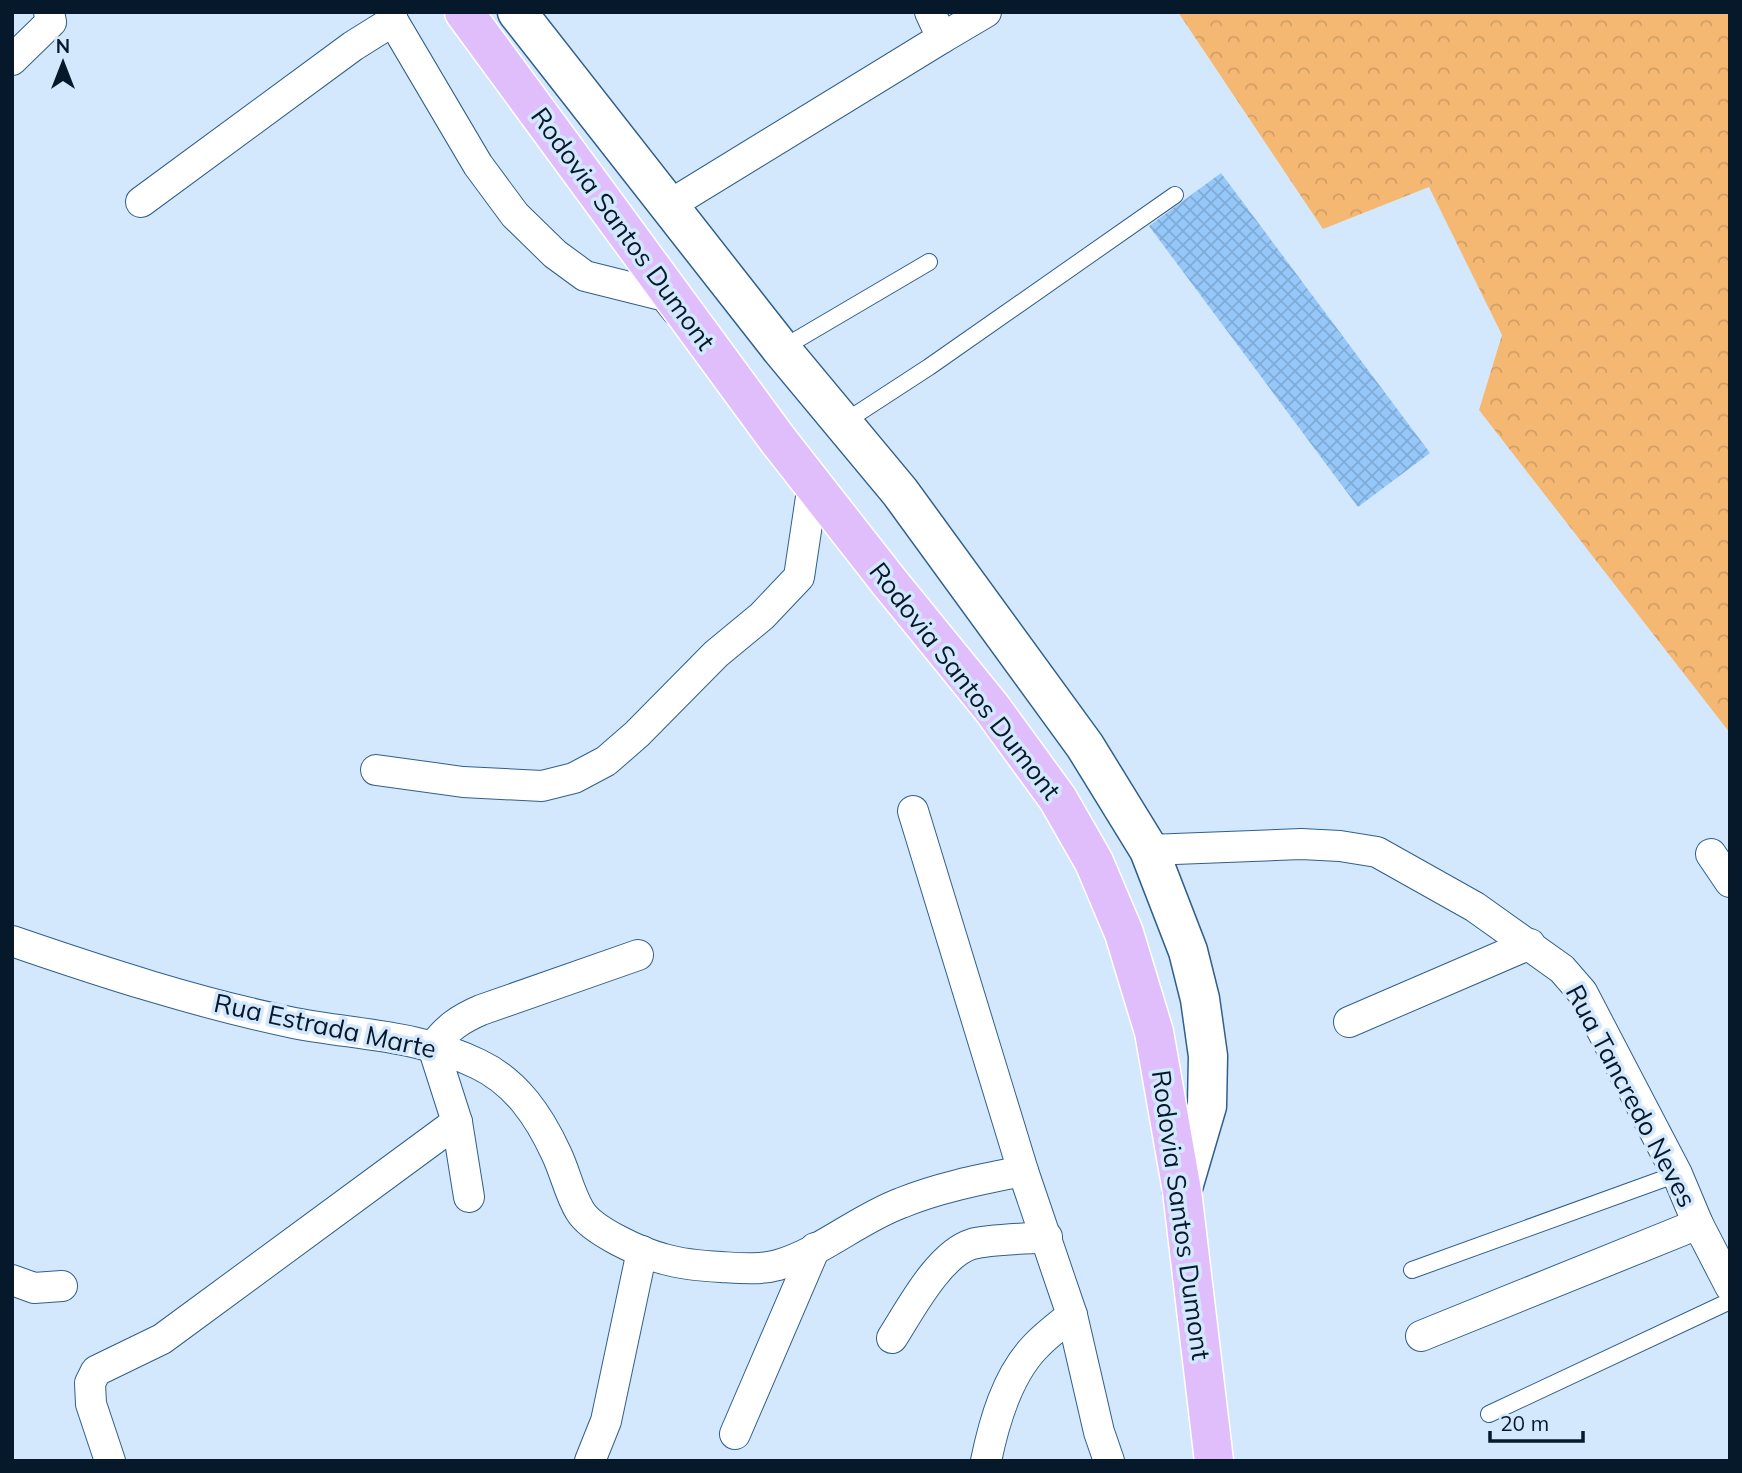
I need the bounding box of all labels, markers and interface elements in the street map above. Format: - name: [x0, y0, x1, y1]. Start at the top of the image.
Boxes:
- north arrow: [28, 28, 98, 98]
- text: N: [56, 34, 70, 58]
- street label: Rodovia Santos Dumont: [524, 101, 723, 357]
- street label: Rodovia Santos Dumont: [862, 555, 1068, 806]
- street label: Rua Tancredo Neves: [1559, 979, 1704, 1213]
- street label: Rua Estrada Marte: [211, 986, 439, 1065]
- street label: Rodovia Santos Dumont: [1145, 1068, 1218, 1362]
- scale bar: [1490, 1400, 1583, 1444]
- text: 20 m: [1500, 1410, 1549, 1436]

